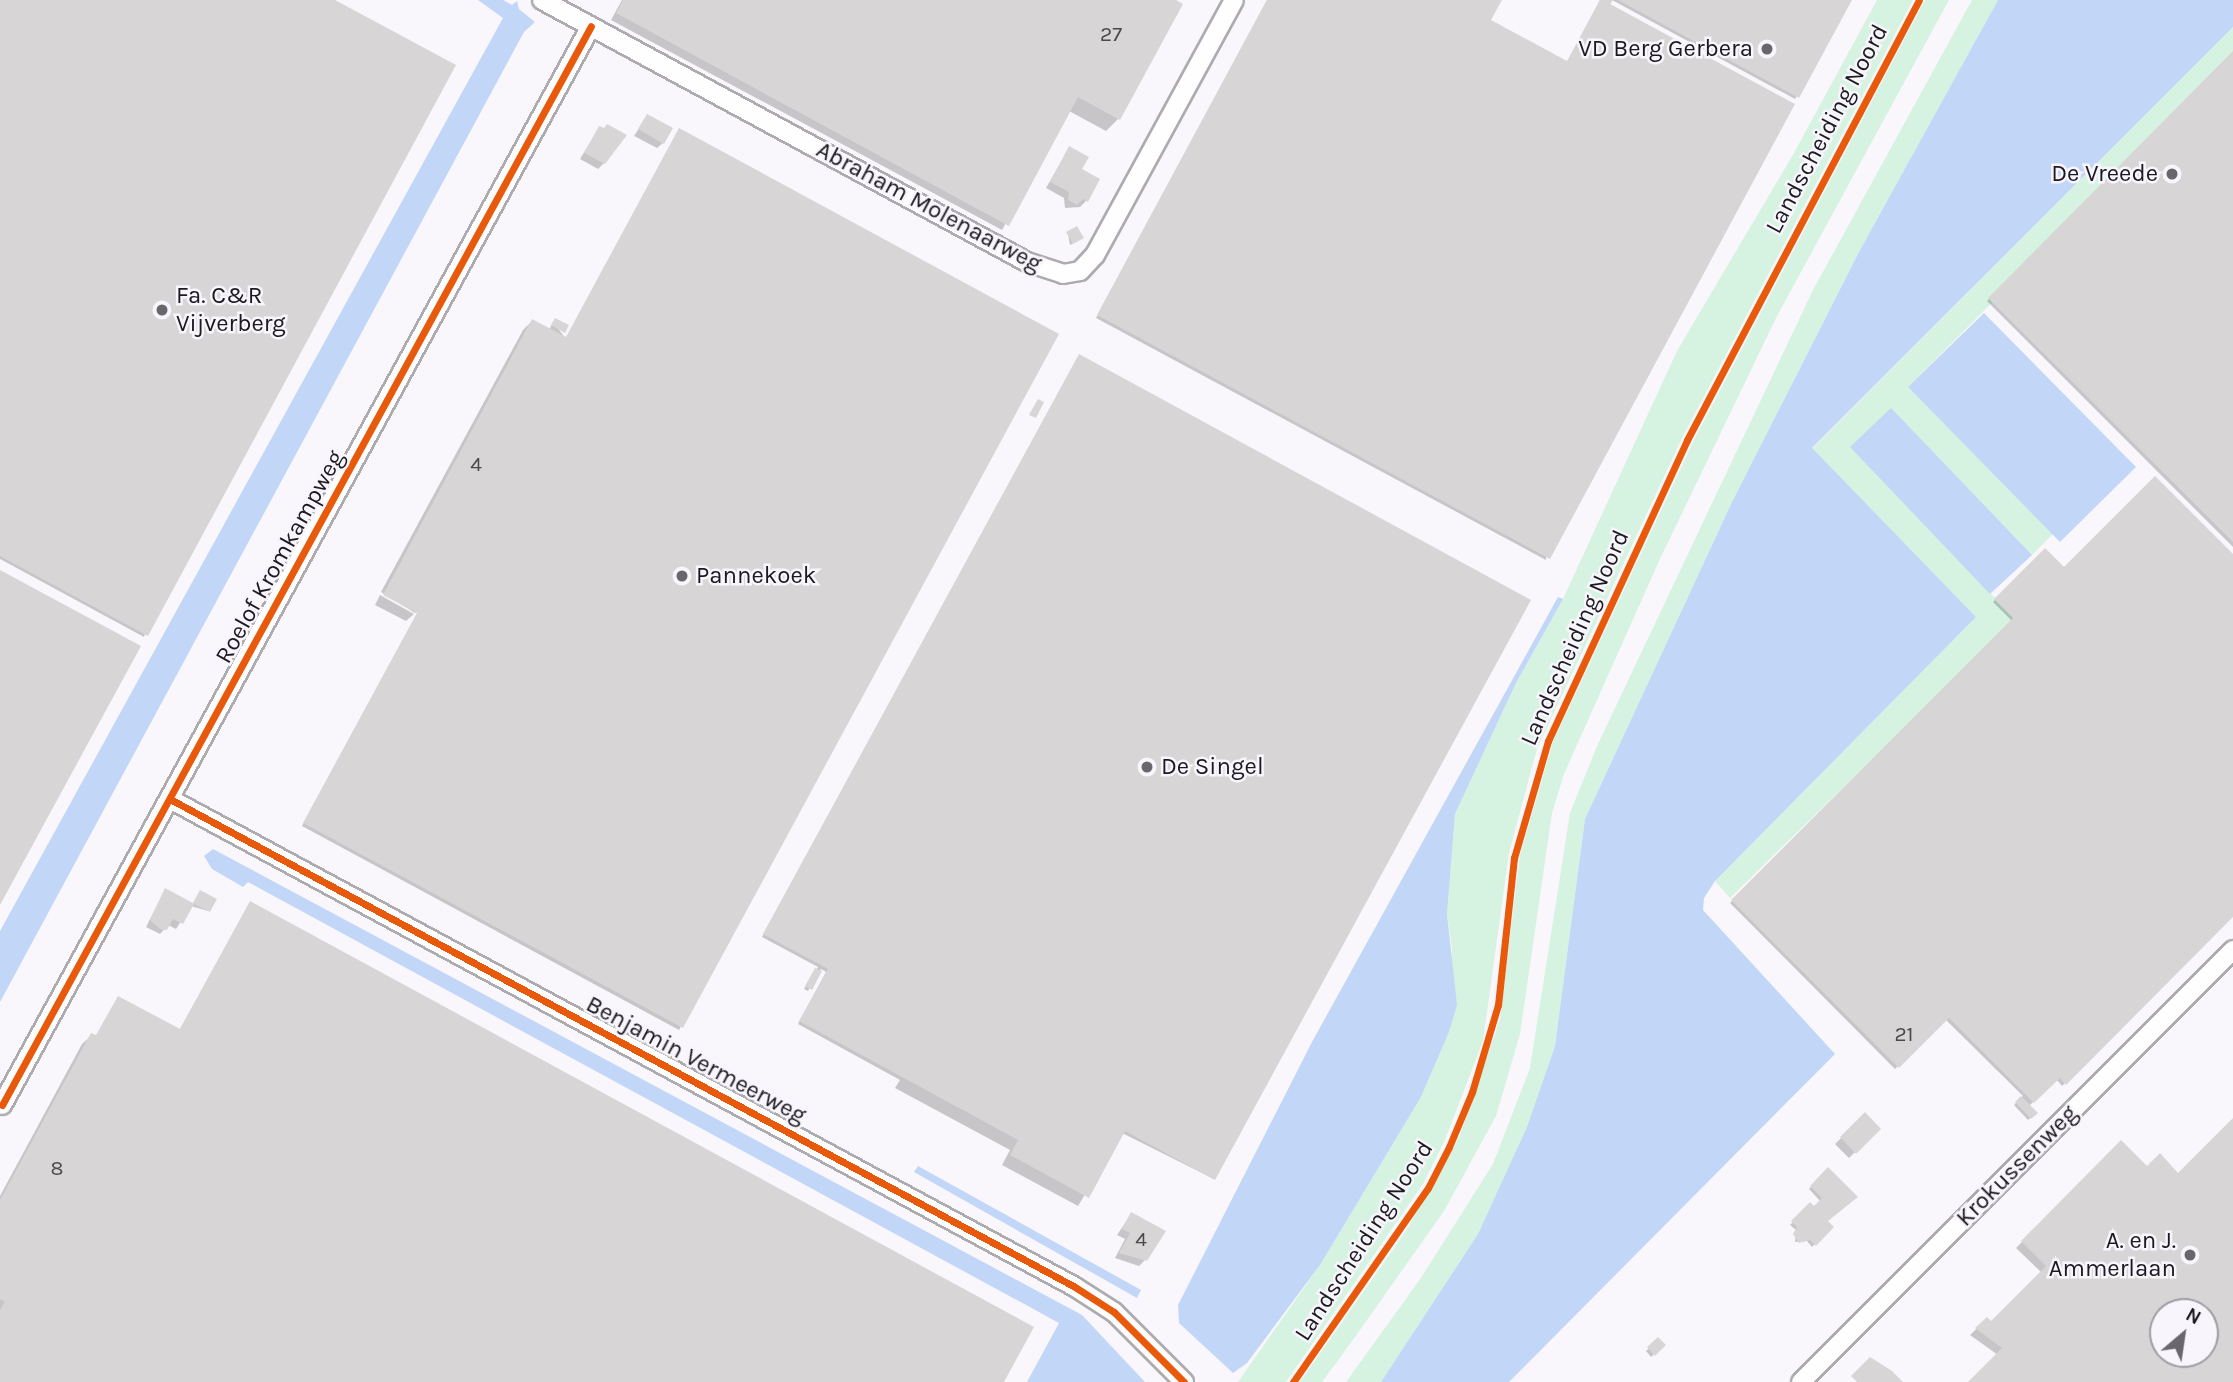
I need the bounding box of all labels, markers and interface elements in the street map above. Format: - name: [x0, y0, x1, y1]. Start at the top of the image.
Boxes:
- street label: Landscheiding Noord: [1760, 19, 1894, 239]
- house number: 27: [1100, 21, 1122, 47]
- place label: VD Berg Gerbera: [1578, 35, 1753, 63]
- marker: VD Berg Gerbera: [1759, 41, 1775, 57]
- street label: Abraham Molenaarweg: [811, 135, 1047, 279]
- place label: De Vreede: [2051, 160, 2158, 188]
- marker: De Vreede: [2164, 166, 2180, 182]
- place label: Fa. C&R Vijverberg: [176, 282, 286, 338]
- marker: Fa. C&R Vijverberg: [154, 302, 170, 318]
- street label: Roelof Kromkampweg: [209, 445, 351, 669]
- house number: 4: [470, 451, 482, 477]
- street label: Landscheiding Noord: [1515, 526, 1635, 750]
- place label: Pannekoek: [696, 562, 816, 590]
- marker: Pannekoek: [674, 568, 690, 584]
- place label: De Singel: [1161, 753, 1264, 781]
- marker: De Singel: [1139, 759, 1155, 775]
- street label: Benjamin Vermeerweg: [581, 990, 811, 1130]
- house number: 21: [1894, 1021, 1914, 1047]
- street label: Krokussenweg: [1950, 1099, 2084, 1233]
- street label: Landscheiding Noord: [1289, 1136, 1439, 1346]
- house number: 8: [51, 1155, 63, 1181]
- house number: 4: [1135, 1226, 1147, 1252]
- place label: A. en J. Ammerlaan: [2049, 1227, 2176, 1283]
- marker: A. en J. Ammerlaan: [2182, 1247, 2198, 1263]
- north arrow: [2149, 1298, 2219, 1368]
- text: N: [2182, 1303, 2205, 1329]

